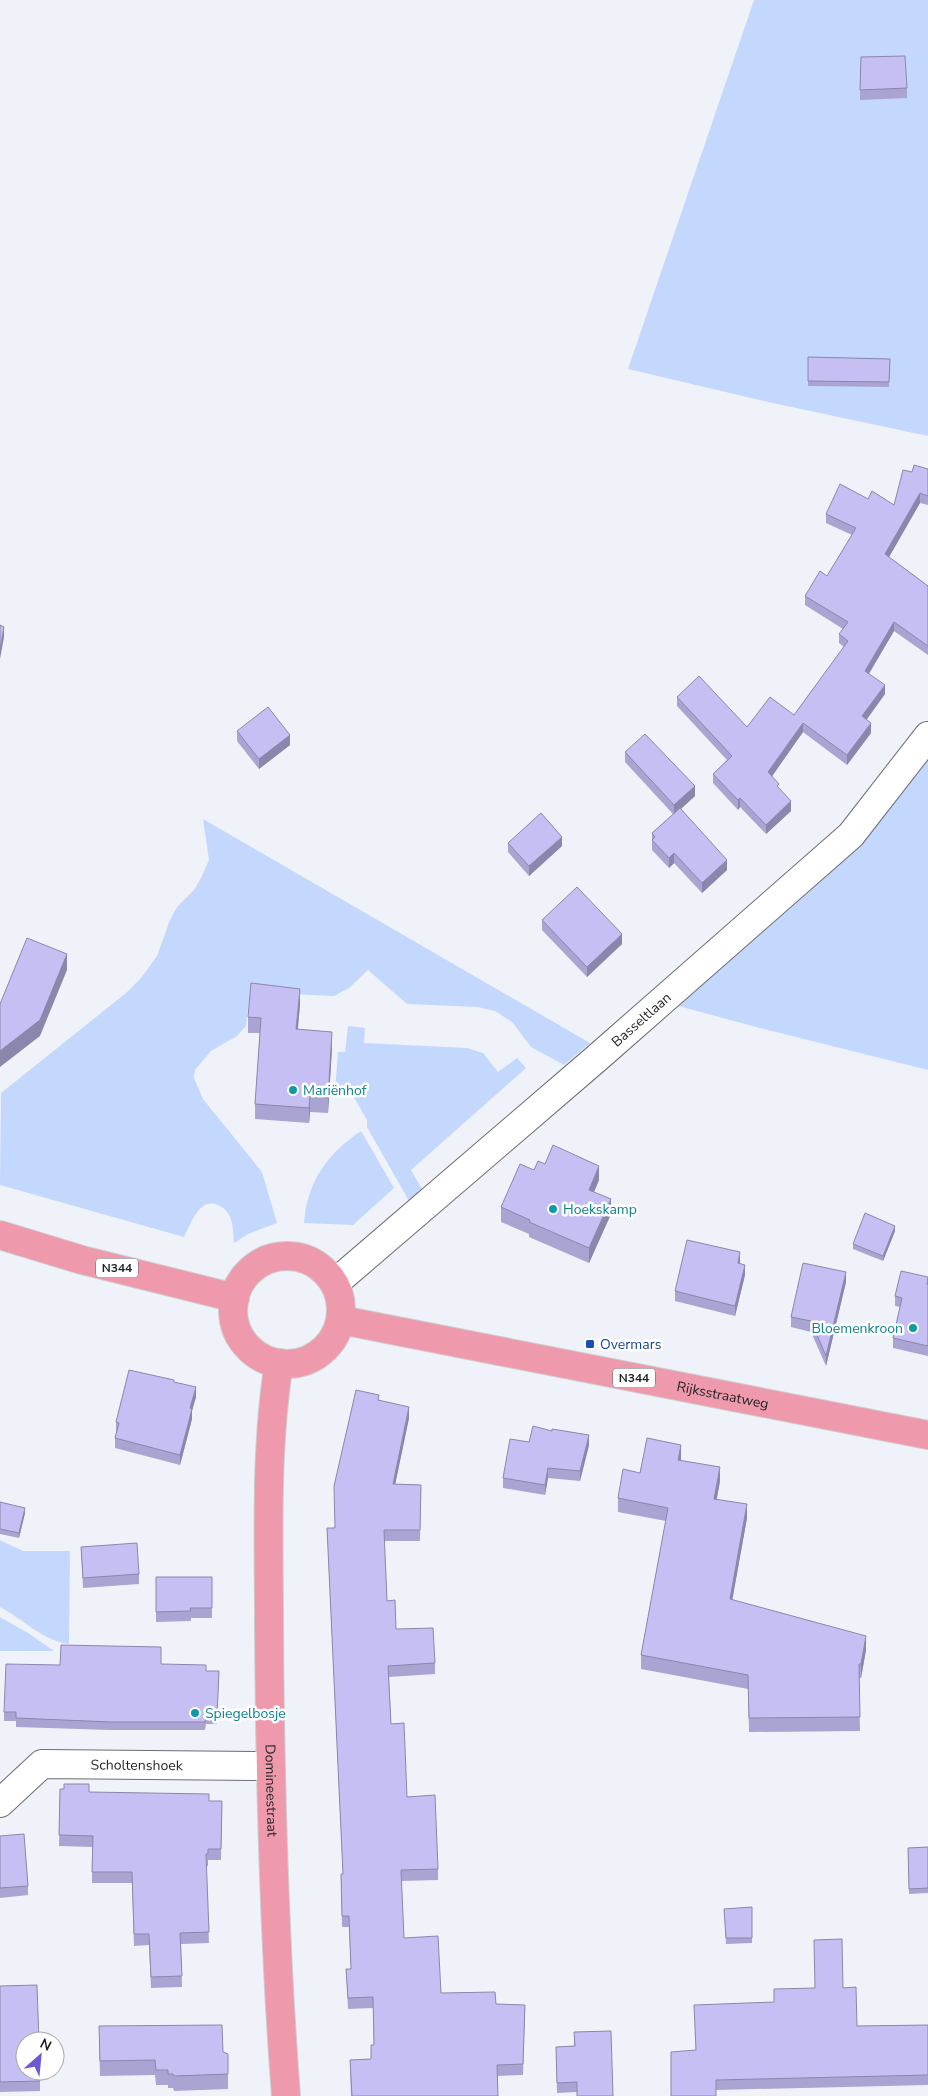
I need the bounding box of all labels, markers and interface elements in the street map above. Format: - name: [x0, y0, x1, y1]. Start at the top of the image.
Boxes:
- street label: Basseltlaan: [607, 988, 675, 1051]
- place label: Mariënhof: [303, 1081, 367, 1100]
- marker: Mariënhof: [287, 1084, 299, 1096]
- place label: Hoekskamp: [563, 1200, 637, 1219]
- marker: Hoekskamp: [547, 1203, 559, 1215]
- road number: N344: [96, 1258, 138, 1278]
- place label: Bloemenkroon: [811, 1319, 903, 1338]
- marker: Bloemenkroon: [907, 1322, 919, 1334]
- place label: Overmars: [600, 1335, 662, 1354]
- marker: Overmars: [584, 1338, 596, 1350]
- road number: N344: [613, 1369, 655, 1388]
- street label: Rijksstraatweg: [675, 1376, 770, 1413]
- place label: Spiegelbosje: [205, 1704, 286, 1723]
- marker: Spiegelbosje: [189, 1707, 201, 1719]
- street label: Domineestraat: [261, 1744, 282, 1837]
- street label: Scholtenshoek: [91, 1755, 184, 1775]
- north arrow: [15, 2031, 65, 2081]
- text: N: [37, 2034, 55, 2056]

